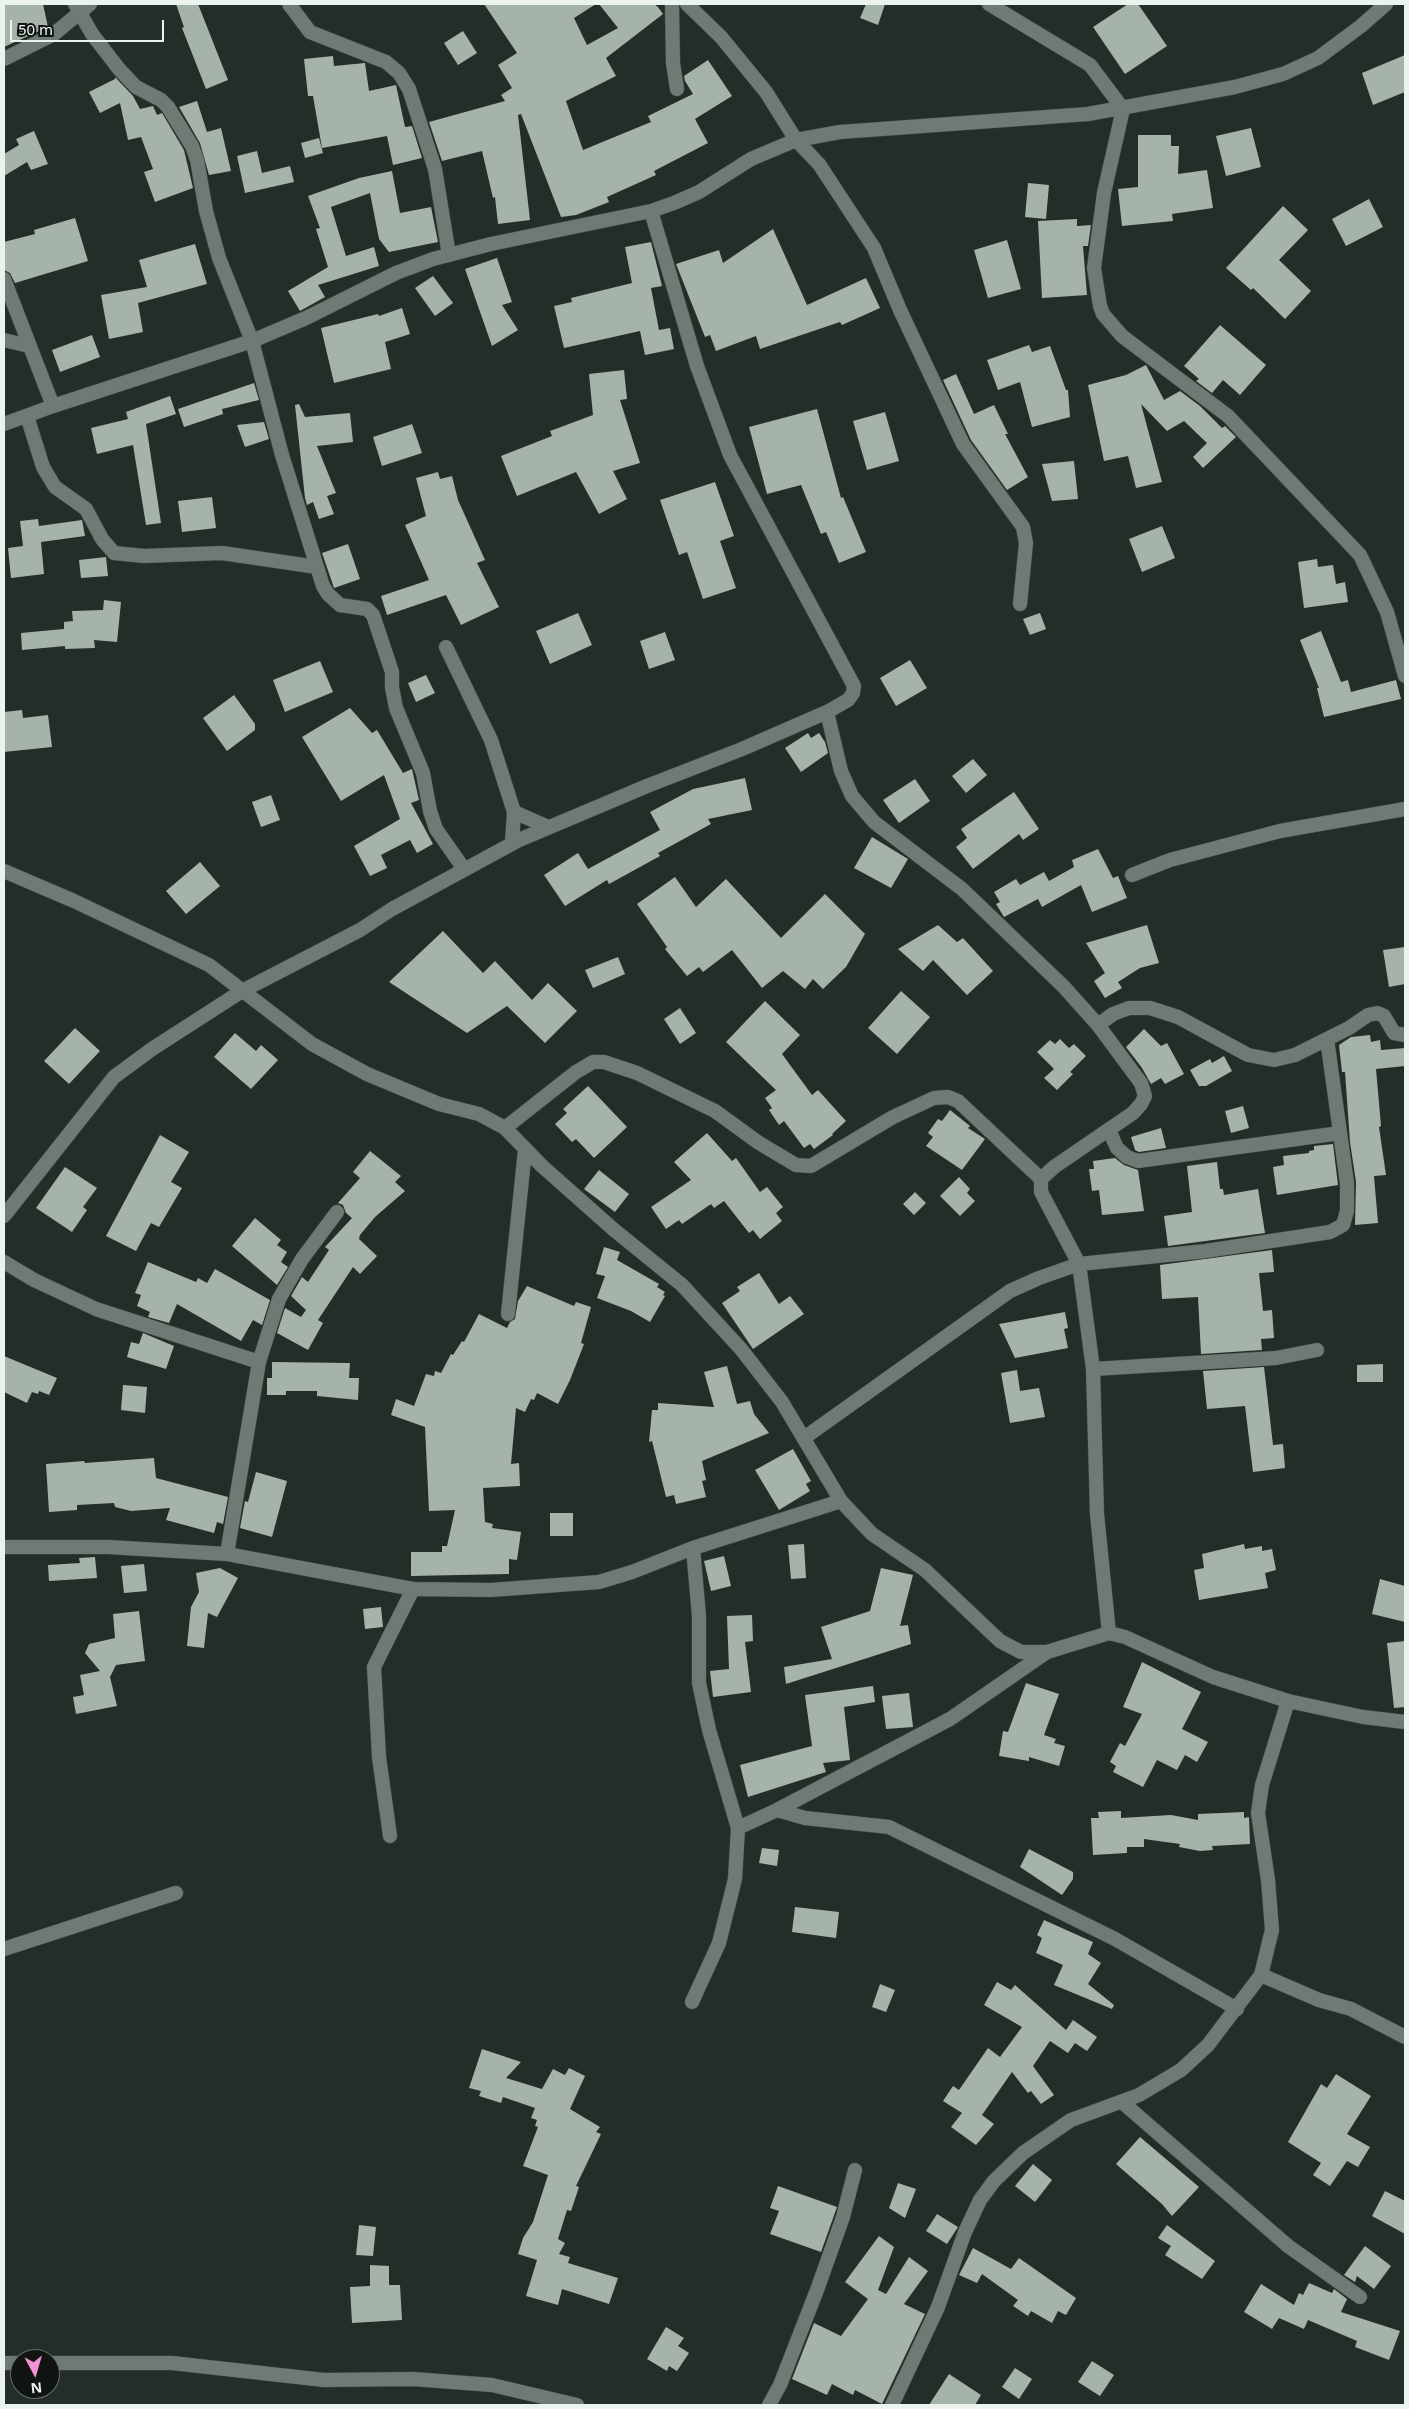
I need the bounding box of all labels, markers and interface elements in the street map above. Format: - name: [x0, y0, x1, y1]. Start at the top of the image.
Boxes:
- scale bar: [12, 10, 166, 42]
- text: 50 m: [18, 19, 53, 39]
- north arrow: [10, 2349, 60, 2399]
- text: N: [30, 2378, 43, 2398]

